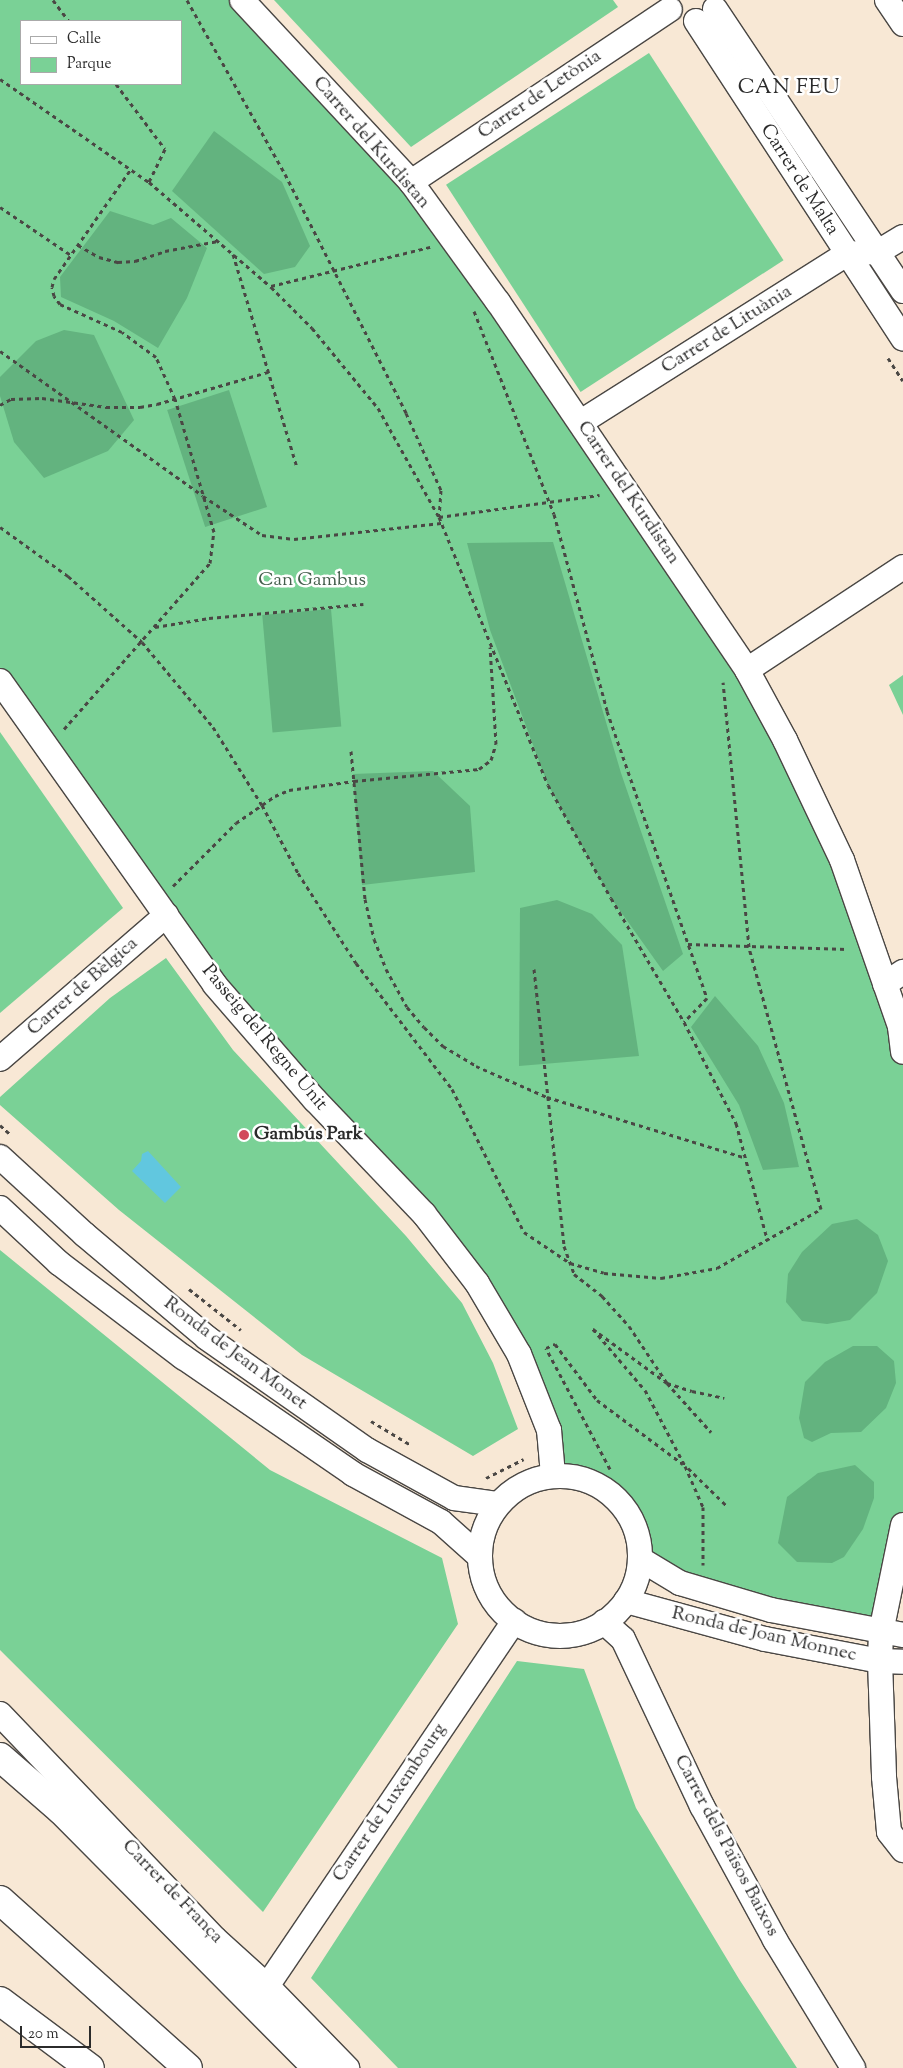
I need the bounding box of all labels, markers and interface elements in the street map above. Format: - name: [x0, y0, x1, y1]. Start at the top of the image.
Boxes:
- legend: [20, 20, 182, 85]
- text: Calle: [67, 29, 101, 50]
- street label: Carrer de Letònia: [474, 45, 606, 145]
- text: Parque: [67, 54, 111, 75]
- street label: Carrer del Kurdistan: [307, 72, 435, 214]
- district label: CAN FEU: [737, 75, 841, 101]
- street label: Carrer de Malta: [755, 120, 843, 240]
- street label: Carrer de Lituània: [658, 281, 796, 379]
- street label: Carrer del Kurdistan: [572, 417, 684, 569]
- park label: Can Gambus: [258, 570, 366, 592]
- street label: Carrer de Bèlgica: [23, 933, 143, 1041]
- street label: Passeig del Regne Unit: [196, 960, 332, 1116]
- place label: Gambús Park: [254, 1124, 363, 1146]
- marker: Gambús Park: [238, 1129, 250, 1141]
- street label: Ronda de Jean Monet: [159, 1293, 311, 1415]
- street label: Ronda de Joan Monnec: [669, 1603, 859, 1667]
- street label: Carrer de Luxembourg: [328, 1719, 452, 1887]
- street label: Carrer dels Països Baixos: [668, 1751, 784, 1941]
- street label: Carrer de França: [117, 1835, 227, 1949]
- scale bar: [22, 2016, 94, 2048]
- text: 20 m: [28, 2024, 59, 2045]

